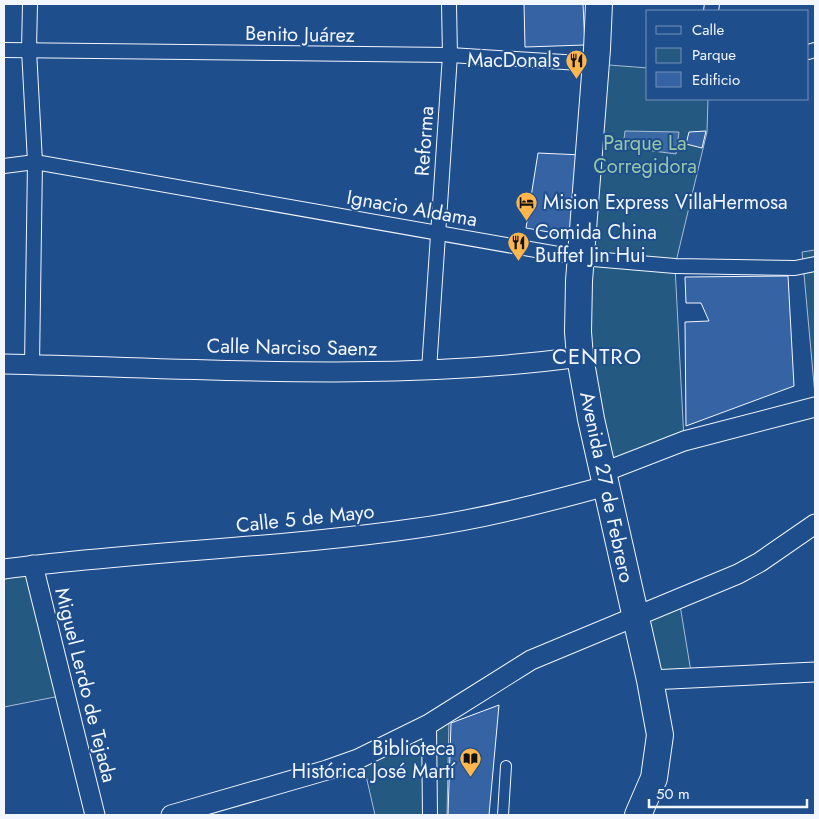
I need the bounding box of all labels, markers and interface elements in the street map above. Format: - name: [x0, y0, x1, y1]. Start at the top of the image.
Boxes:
- legend: [646, 10, 809, 100]
- street label: Benito Juárez: [245, 19, 355, 50]
- text: Calle: [692, 19, 724, 41]
- text: Parque: [692, 44, 736, 66]
- place label: MacDonals: [467, 46, 560, 75]
- restaurant icon: MacDonals: [564, 48, 588, 79]
- text: Edificio: [692, 69, 740, 91]
- street label: Reforma: [408, 105, 441, 177]
- park label: Parque La Corregidora: [593, 129, 697, 181]
- street label: Ignacio Aldama: [344, 183, 479, 234]
- place label: Mision Express VillaHermosa: [543, 188, 788, 217]
- hotel icon: Mision Express VillaHermosa: [515, 190, 539, 221]
- place label: Comida China Buffet Jin Hui: [535, 218, 657, 270]
- restaurant icon: Comida China Buffet Jin Hui: [507, 231, 531, 262]
- street label: Calle Narciso Saenz: [206, 332, 378, 363]
- district label: CENTRO: [552, 340, 642, 372]
- street label: Avenida 27 de Febrero: [572, 389, 641, 585]
- street label: Calle 5 de Mayo: [234, 497, 376, 540]
- street label: Miguel Lerdo de Tejada: [47, 585, 124, 785]
- place label: Biblioteca Histórica José Martí: [292, 734, 456, 786]
- library icon: Biblioteca Histórica José Martí: [459, 747, 483, 778]
- scale bar: [649, 776, 806, 808]
- text: 50 m: [656, 783, 690, 805]

